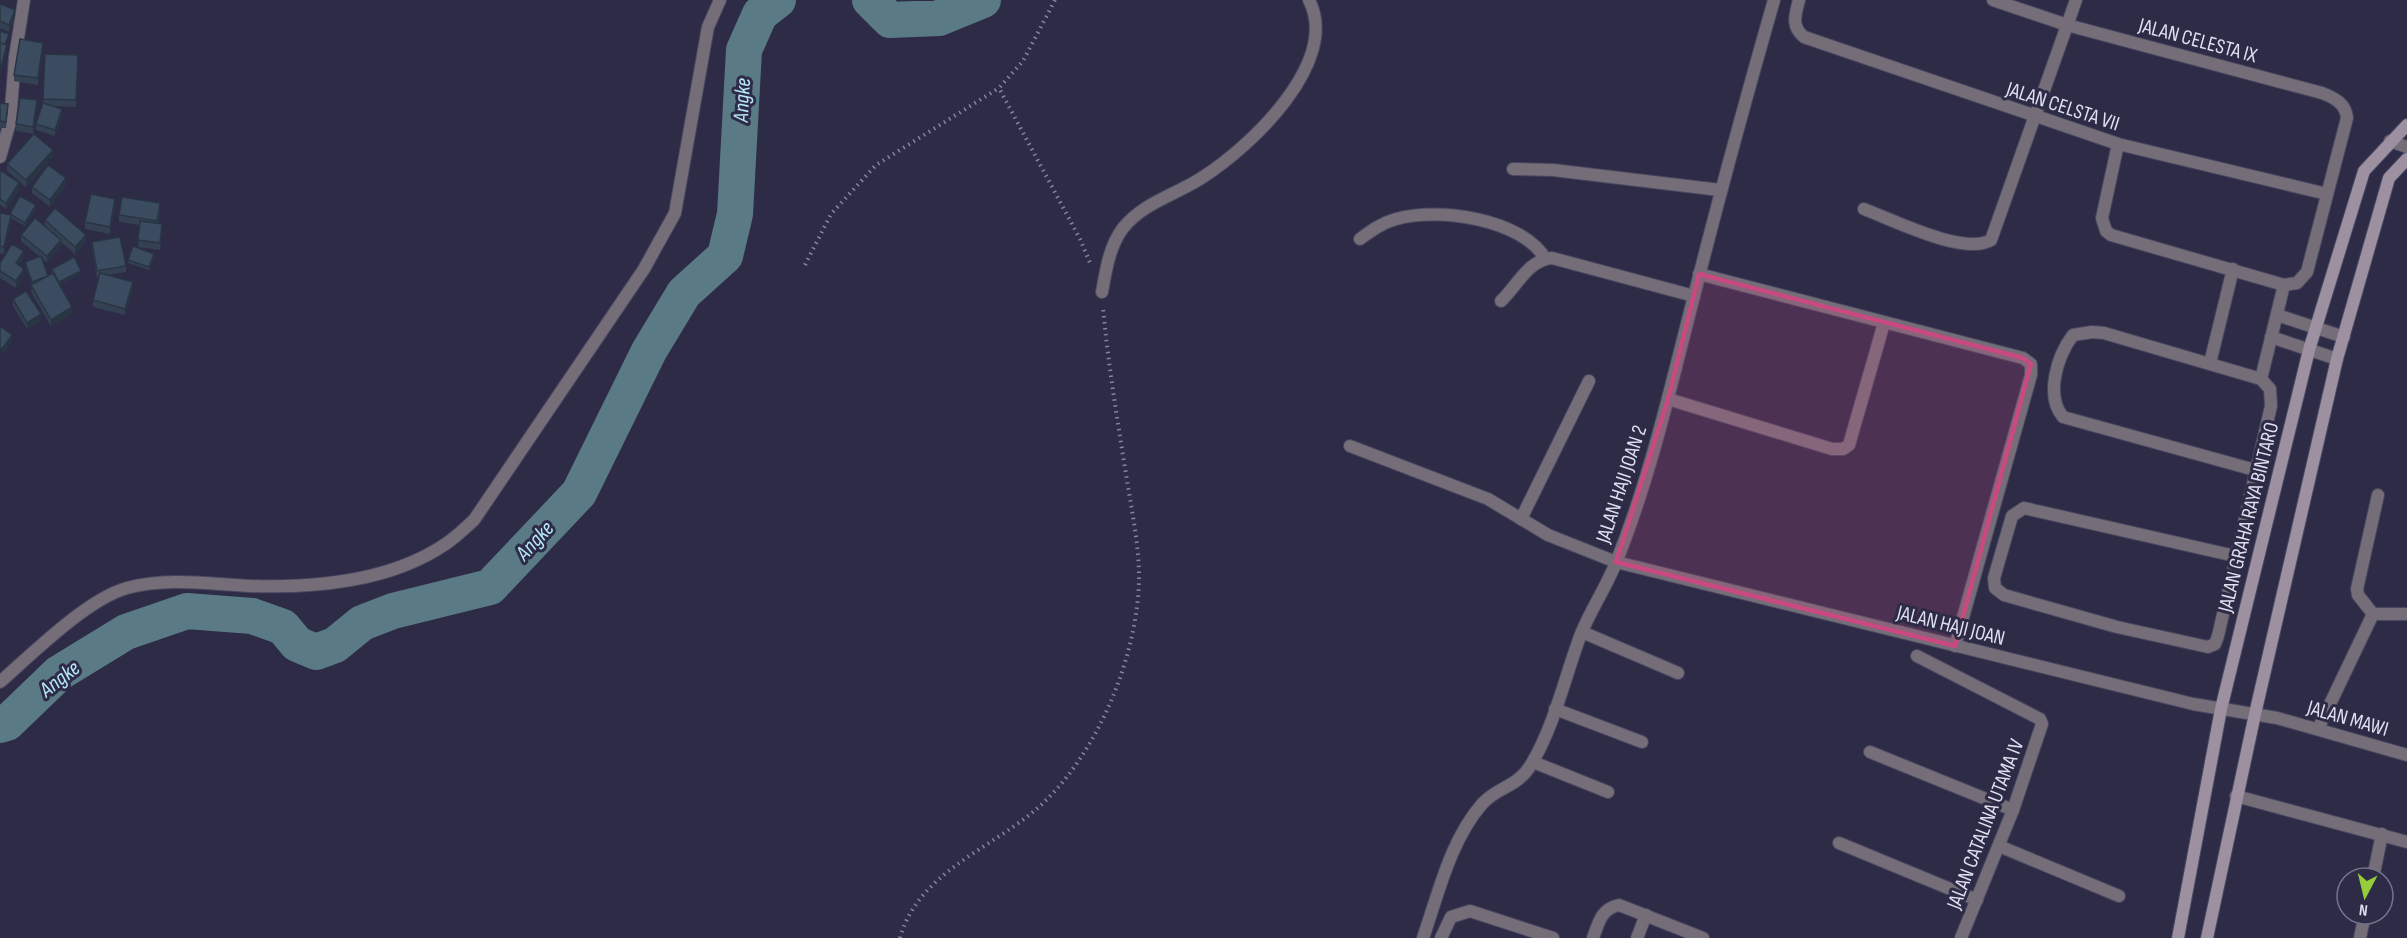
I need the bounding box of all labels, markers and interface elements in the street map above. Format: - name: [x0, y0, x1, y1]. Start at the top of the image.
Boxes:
- street label: JALAN CELESTA IX: [2135, 12, 2260, 68]
- street label: JALAN CELSTA VII: [2002, 76, 2123, 137]
- water label: Angke: [728, 77, 757, 124]
- street label: JALAN GRAHA RAYA BINTARO: [2213, 419, 2284, 616]
- street label: JALAN HAJI JOAN 2: [1590, 422, 1652, 547]
- water label: Angke: [509, 515, 560, 567]
- street label: JALAN HAJI JOAN: [1893, 600, 2007, 651]
- water label: Angke: [33, 655, 86, 704]
- street label: JALAN MAWI: [2303, 695, 2391, 742]
- street label: JALAN CATALINA UTAMA IV: [1941, 735, 2030, 914]
- north arrow: [2335, 866, 2395, 926]
- text: N: [2358, 899, 2369, 919]

